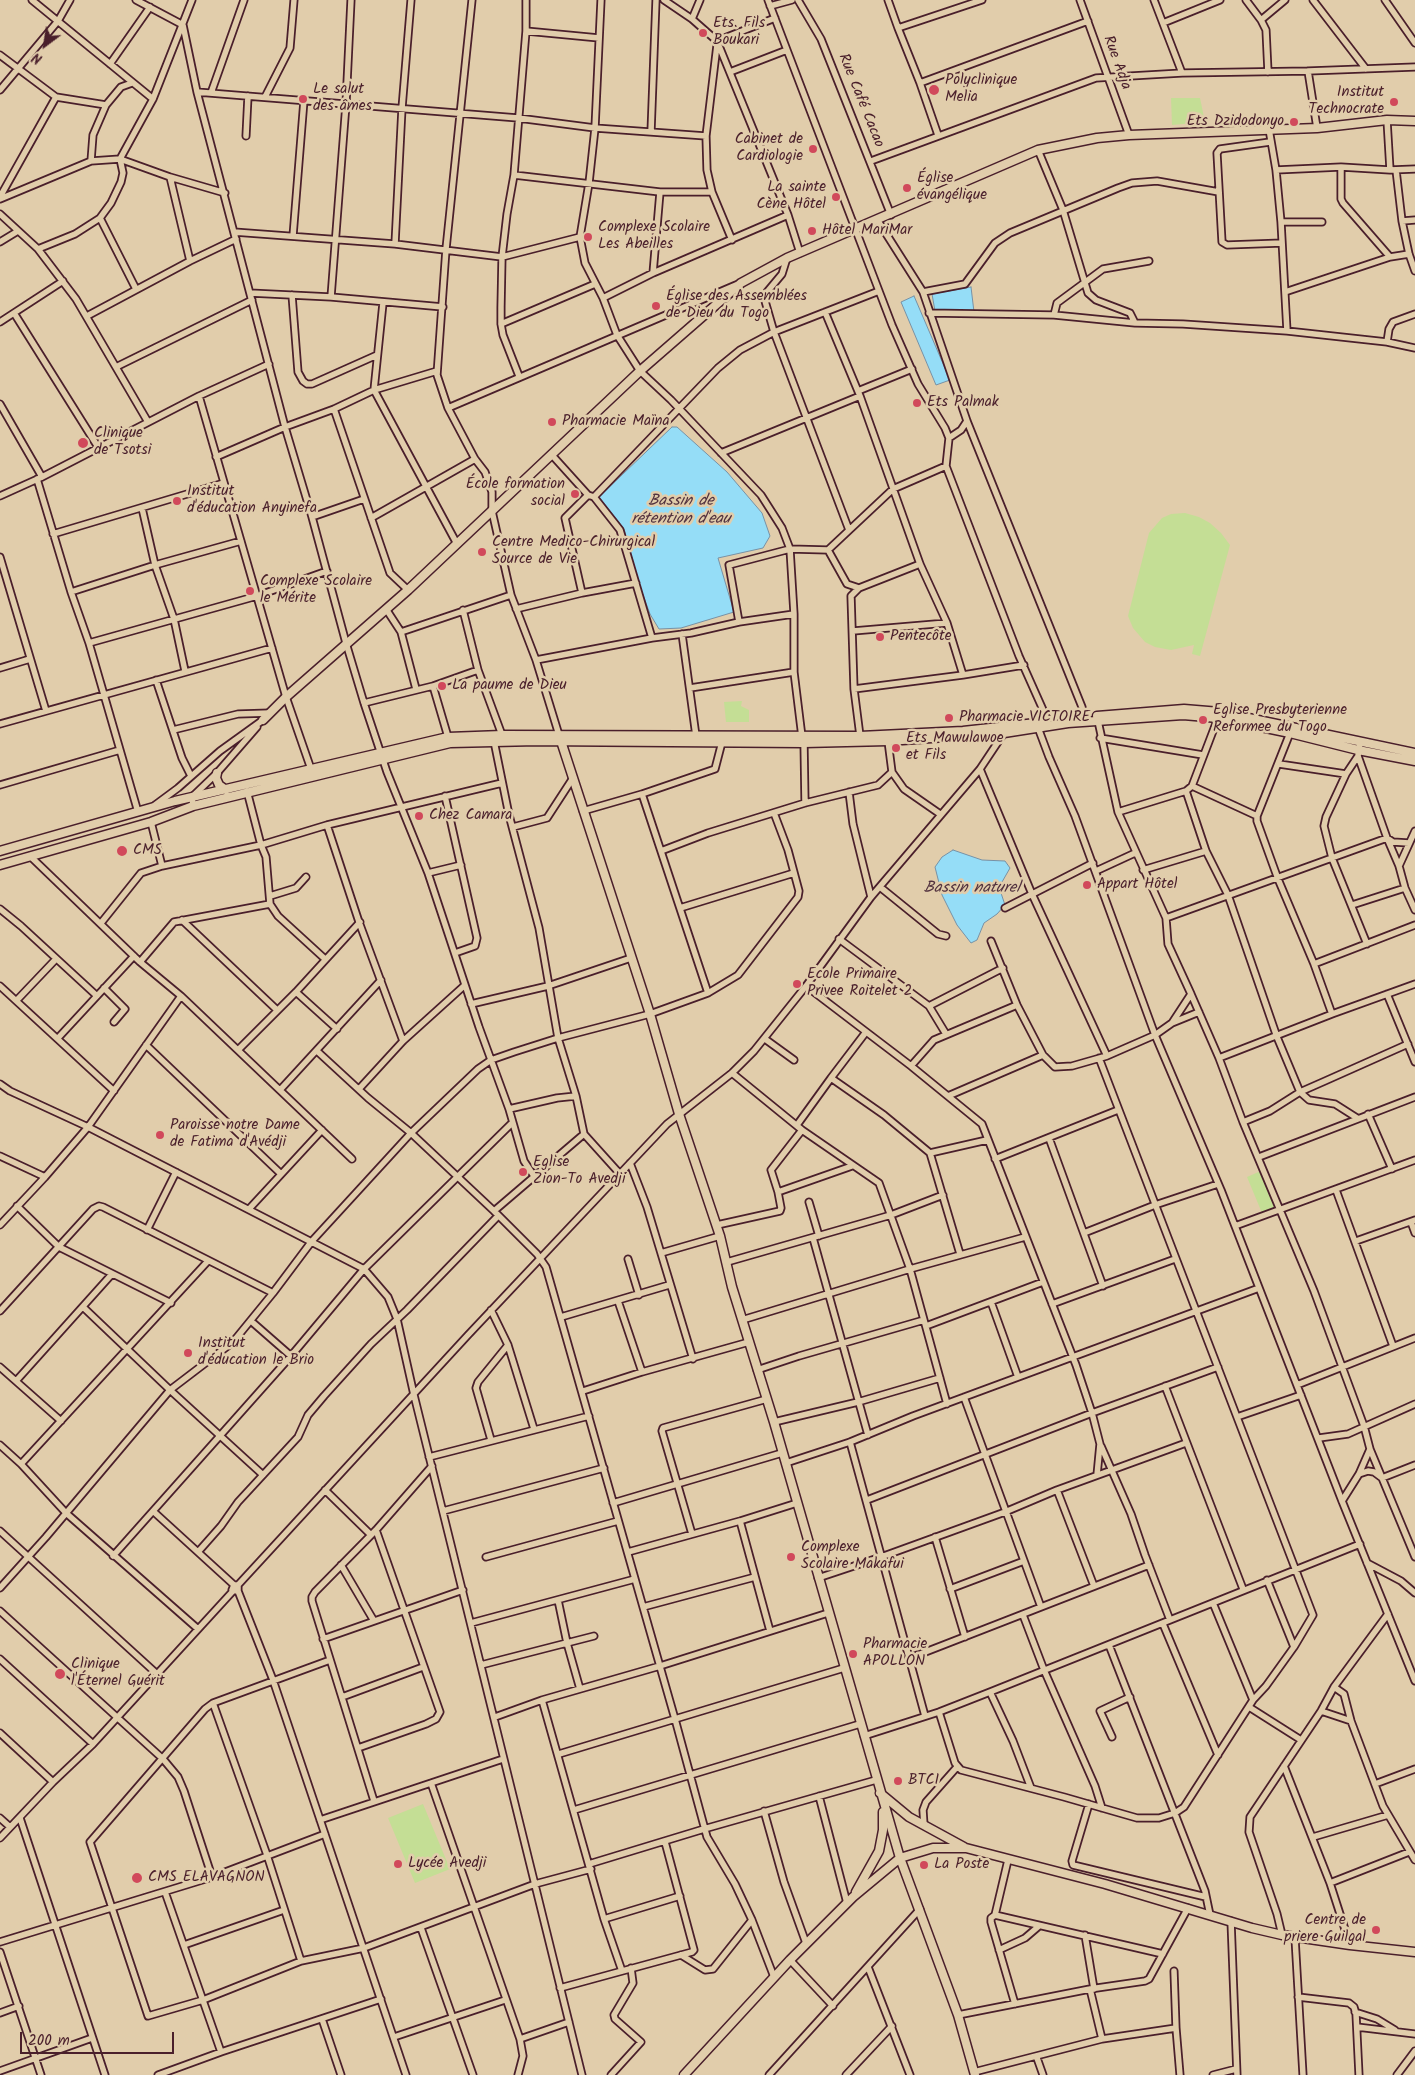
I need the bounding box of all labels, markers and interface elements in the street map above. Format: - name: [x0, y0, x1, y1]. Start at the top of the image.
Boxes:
- place label: Ets. Fils Boukari: [713, 15, 765, 50]
- north arrow: [20, 20, 70, 70]
- marker: Ets. Fils Boukari: [697, 27, 709, 39]
- street label: Rue Adja: [1098, 34, 1134, 92]
- text: N: [28, 46, 47, 70]
- street label: Rue Café Cacao: [833, 51, 887, 151]
- place label: Polyclinique Melia: [945, 72, 1017, 107]
- place label: Le salut des âmes: [313, 81, 372, 116]
- marker: Polyclinique Melia: [927, 83, 941, 97]
- place label: Institut Technocrate: [1308, 84, 1384, 119]
- marker: Le salut des âmes: [297, 93, 309, 105]
- marker: Institut Technocrate: [1388, 96, 1400, 108]
- place label: Ets Dzidodonyo: [1187, 113, 1284, 131]
- marker: Ets Dzidodonyo: [1288, 116, 1300, 128]
- place label: Cabinet de Cardiologie: [735, 131, 803, 166]
- marker: Cabinet de Cardiologie: [807, 143, 819, 155]
- place label: Église évangélique: [917, 170, 987, 205]
- place label: La sainte Cène Hôtel: [757, 179, 826, 214]
- marker: Église évangélique: [901, 182, 913, 194]
- marker: La sainte Cène Hôtel: [830, 191, 842, 203]
- place label: Complexe Scolaire Les Abeilles: [598, 219, 710, 254]
- place label: Hôtel MariMar: [822, 222, 912, 240]
- marker: Hôtel MariMar: [806, 225, 818, 237]
- marker: Complexe Scolaire Les Abeilles: [582, 231, 594, 243]
- place label: Église des Assemblées de Dieu du Togo: [666, 288, 807, 323]
- marker: Église des Assemblées de Dieu du Togo: [650, 300, 662, 312]
- place label: Ets Palmak: [927, 394, 999, 412]
- marker: Ets Palmak: [911, 397, 923, 409]
- place label: Pharmacie Maïna: [562, 413, 670, 431]
- marker: Pharmacie Maïna: [546, 416, 558, 428]
- place label: Clinique de Tsotsi: [94, 425, 151, 460]
- marker: Clinique de Tsotsi: [76, 436, 90, 450]
- place label: École formation social: [466, 476, 565, 511]
- place label: Institut d'éducation Anyinefa: [187, 483, 317, 518]
- marker: École formation social: [569, 488, 581, 500]
- water label: Bassin de rétention d'eau: [631, 492, 731, 530]
- marker: Institut d'éducation Anyinefa: [171, 495, 183, 507]
- place label: Centre Medico-Chirurgical Source de Vie: [492, 534, 655, 569]
- marker: Centre Medico-Chirurgical Source de Vie: [476, 546, 488, 558]
- place label: Complexe Scolaire le Mérite: [260, 573, 372, 608]
- marker: Complexe Scolaire le Mérite: [244, 585, 256, 597]
- place label: Pentecôte: [890, 628, 951, 646]
- marker: Pentecôte: [874, 631, 886, 643]
- place label: La paume de Dieu: [452, 677, 567, 695]
- marker: La paume de Dieu: [436, 680, 448, 692]
- place label: Eglise Presbyterienne Reformee du Togo: [1213, 702, 1347, 737]
- place label: Pharmacie VICTOIRE: [959, 709, 1090, 727]
- marker: Pharmacie VICTOIRE: [943, 712, 955, 724]
- marker: Eglise Presbyterienne Reformee du Togo: [1197, 714, 1209, 726]
- place label: Ets Mawulawoe et Fils: [906, 730, 1004, 765]
- marker: Ets Mawulawoe et Fils: [890, 742, 902, 754]
- place label: Chez Camara: [429, 807, 512, 825]
- marker: Chez Camara: [413, 810, 425, 822]
- place label: CMS: [133, 842, 162, 860]
- marker: CMS: [115, 844, 129, 858]
- place label: Appart Hôtel: [1097, 876, 1177, 894]
- water label: Bassin naturel: [924, 879, 1020, 899]
- marker: Appart Hôtel: [1081, 879, 1093, 891]
- place label: Ecole Primaire Privee Roitelet 2: [807, 966, 912, 1001]
- marker: Ecole Primaire Privee Roitelet 2: [791, 978, 803, 990]
- place label: Paroisse notre Dame de Fatima d'Avédji: [170, 1117, 300, 1152]
- marker: Paroisse notre Dame de Fatima d'Avédji: [154, 1129, 166, 1141]
- place label: Eglise Zion-To Avedji: [533, 1154, 625, 1189]
- marker: Eglise Zion-To Avedji: [517, 1166, 529, 1178]
- place label: Institut d'éducation le Brio: [198, 1335, 314, 1370]
- marker: Institut d'éducation le Brio: [182, 1347, 194, 1359]
- place label: Complexe Scolaire Makafui: [801, 1539, 904, 1574]
- marker: Complexe Scolaire Makafui: [785, 1551, 797, 1563]
- place label: Pharmacie APOLLON: [863, 1636, 927, 1671]
- marker: Pharmacie APOLLON: [847, 1648, 859, 1660]
- place label: Clinique l'Éternel Guérit: [71, 1656, 165, 1691]
- marker: Clinique l'Éternel Guérit: [53, 1667, 67, 1681]
- place label: BTCI: [908, 1772, 939, 1790]
- marker: BTCI: [892, 1775, 904, 1787]
- place label: Lycée Avedji: [408, 1855, 486, 1873]
- place label: La Poste: [934, 1856, 989, 1874]
- marker: Lycée Avedji: [392, 1858, 404, 1870]
- marker: La Poste: [918, 1859, 930, 1871]
- place label: CMS ELAVAGNON: [148, 1869, 265, 1887]
- marker: CMS ELAVAGNON: [130, 1871, 144, 1885]
- place label: Centre de priere Guilgal: [1284, 1912, 1366, 1947]
- marker: Centre de priere Guilgal: [1370, 1924, 1382, 1936]
- scale bar: [22, 2022, 176, 2054]
- text: 200 m: [28, 2029, 70, 2053]

